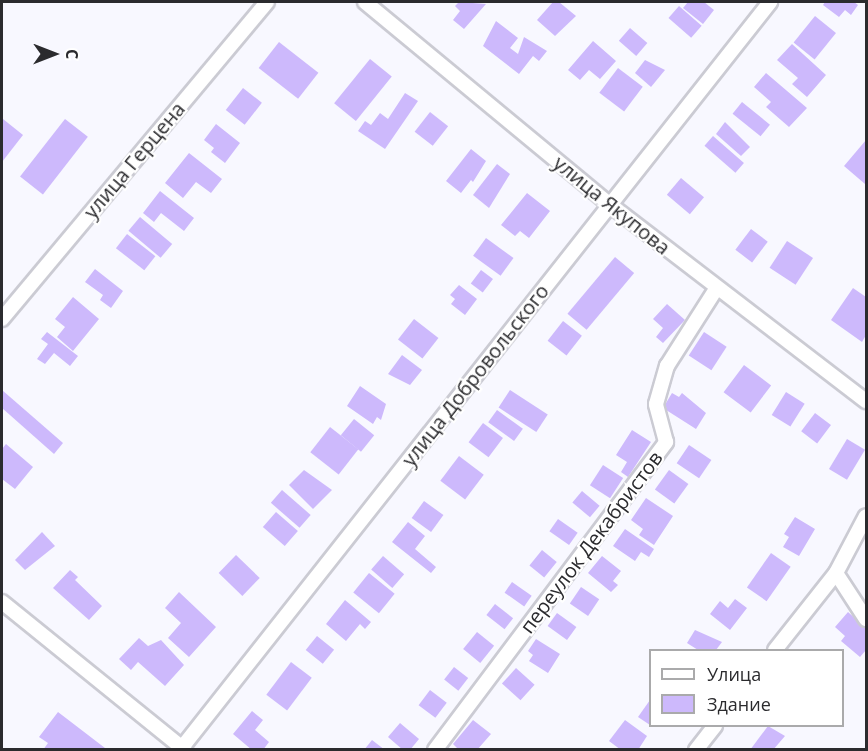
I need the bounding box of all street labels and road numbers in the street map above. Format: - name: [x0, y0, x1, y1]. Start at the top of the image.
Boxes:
- street label: улица Герцена: [78, 97, 190, 223]
- street label: улица Якупова: [549, 151, 675, 259]
- street label: улица Добровольского: [397, 279, 553, 471]
- street label: переулок Декабристов: [515, 446, 667, 638]

